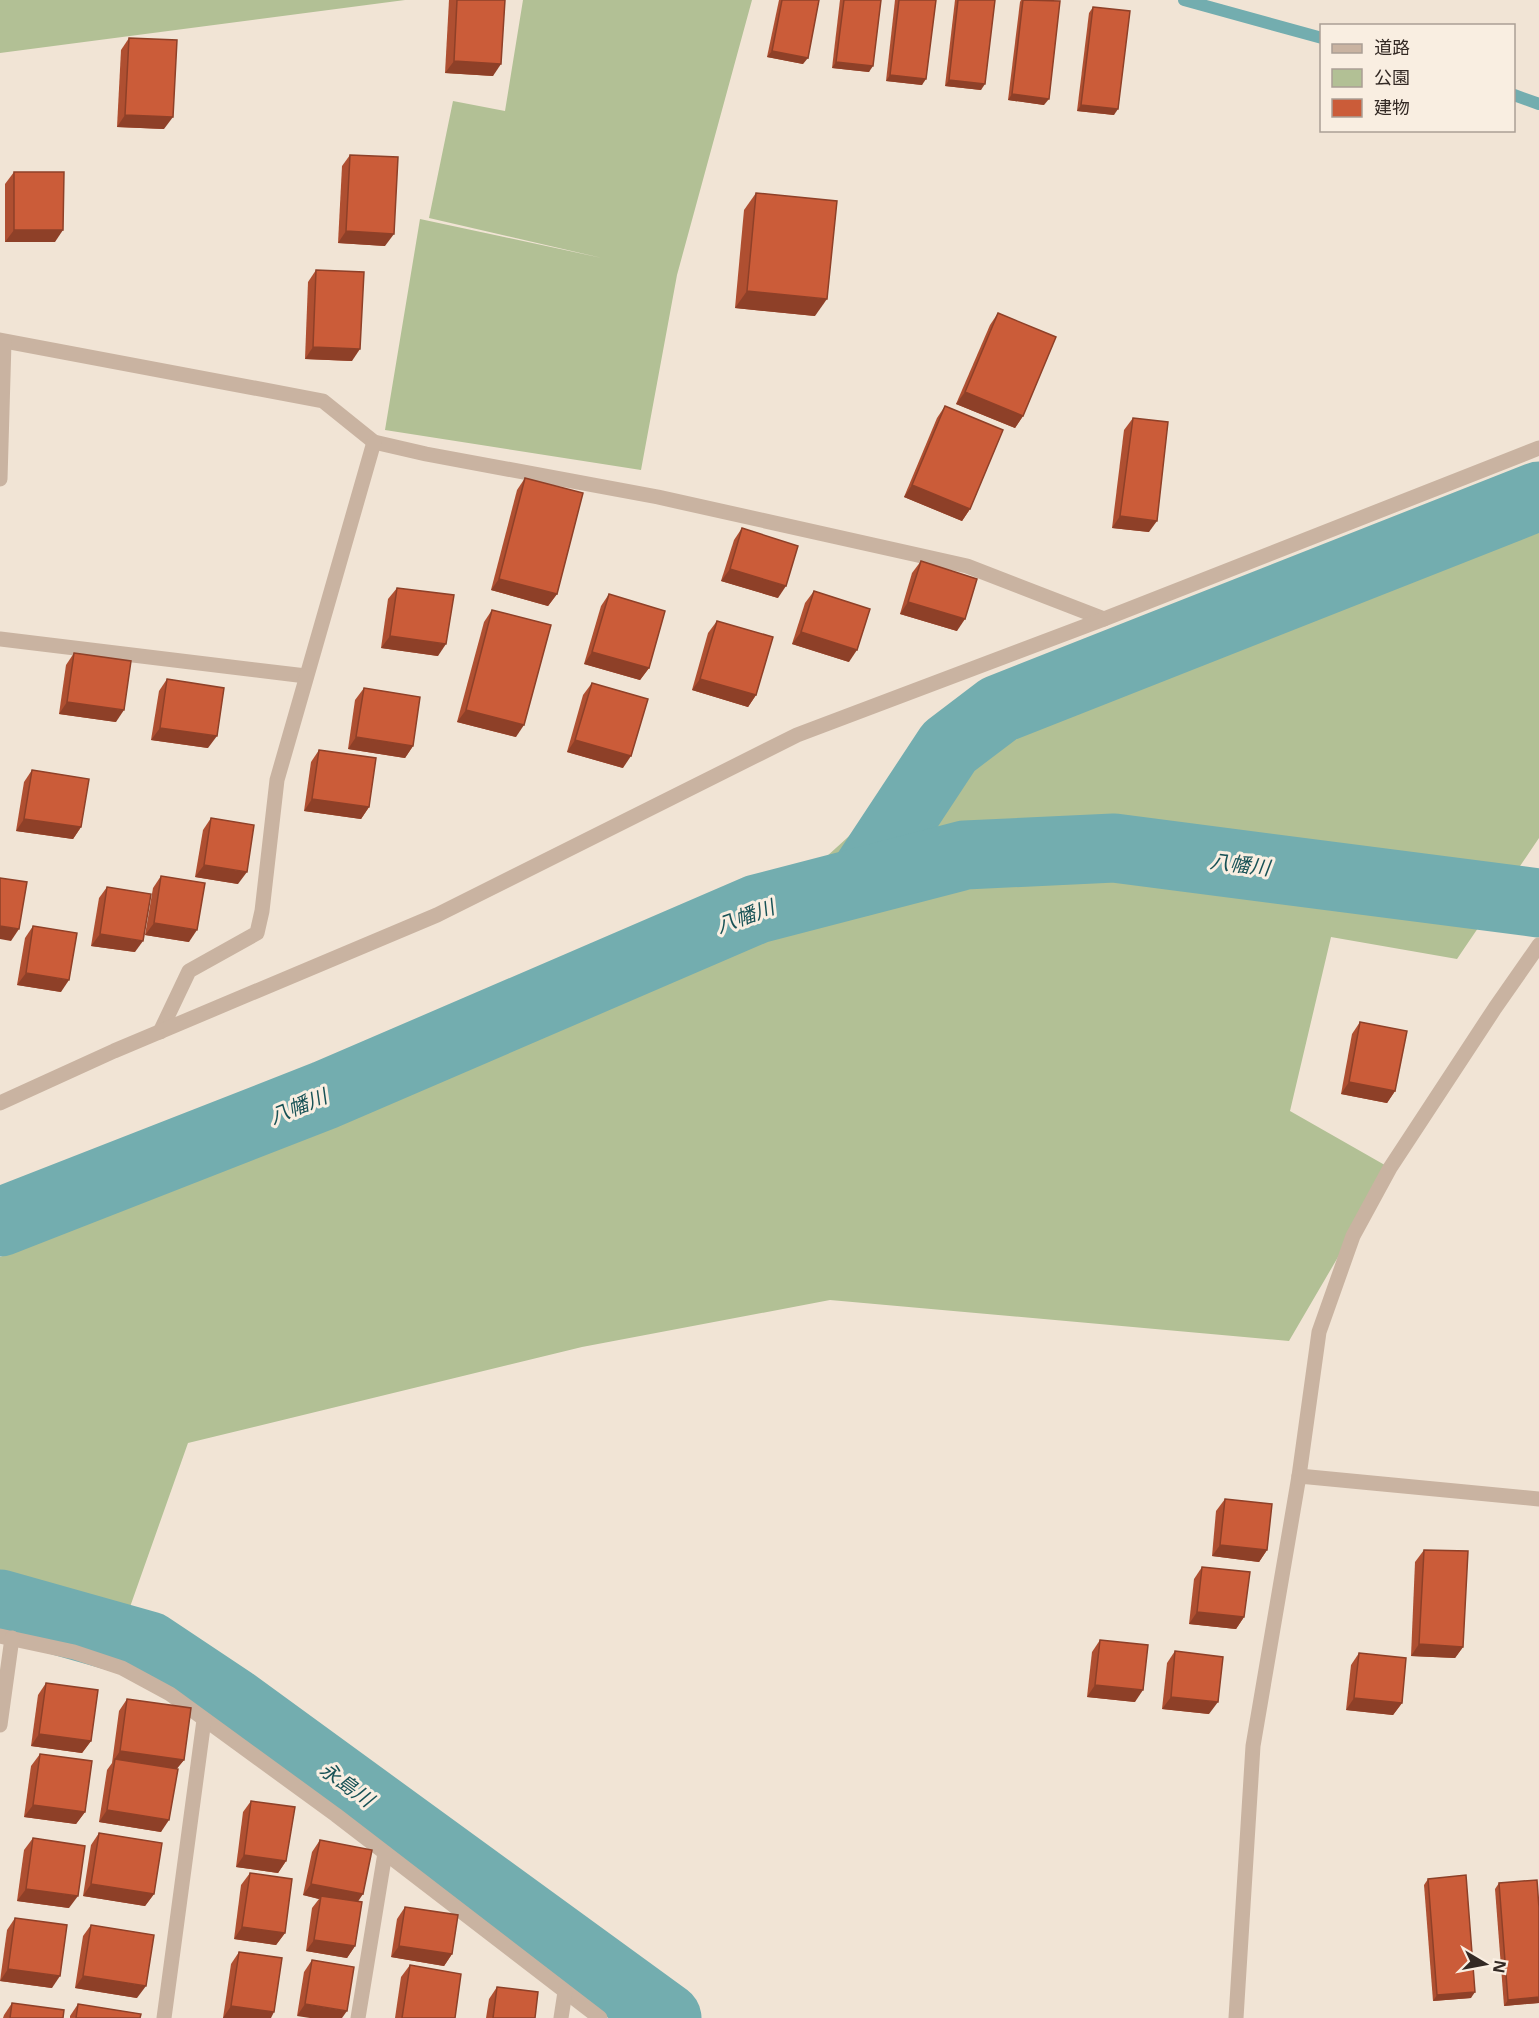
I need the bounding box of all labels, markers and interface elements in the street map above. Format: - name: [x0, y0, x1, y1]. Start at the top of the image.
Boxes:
- legend: [1320, 24, 1515, 132]
- text: 道路: [1374, 35, 1410, 59]
- text: 公園: [1374, 65, 1410, 89]
- text: 建物: [1374, 95, 1410, 119]
- water label: 八幡川: [1209, 847, 1273, 881]
- water label: 八幡川: [712, 892, 780, 939]
- water label: 八幡川: [265, 1081, 333, 1130]
- water label: 永島川: [315, 1755, 381, 1814]
- north arrow: [1455, 1934, 1515, 1994]
- text: N: [1488, 1958, 1512, 1975]

